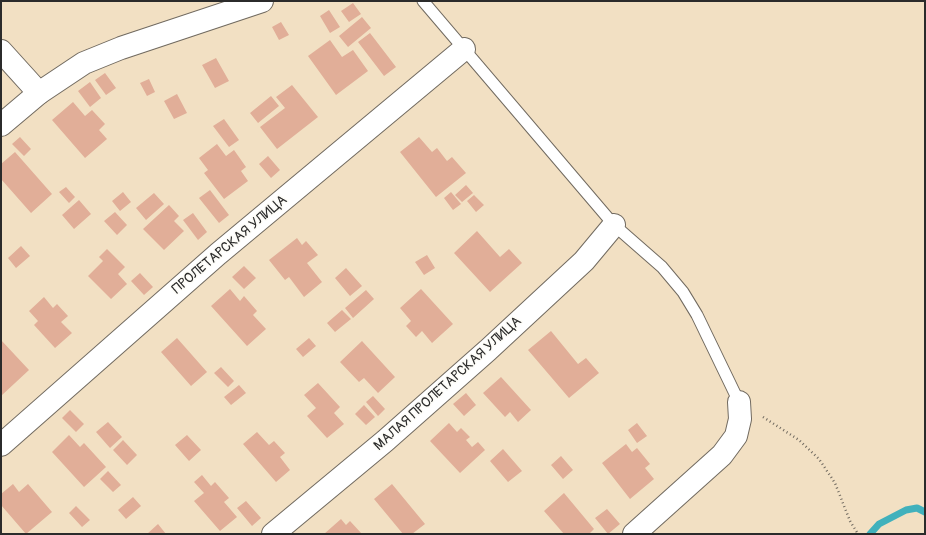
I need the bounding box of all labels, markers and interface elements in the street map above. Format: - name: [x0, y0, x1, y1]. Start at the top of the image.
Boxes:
- street label: ПРОЛЕТАРСКАЯ УЛИЦА: [169, 192, 291, 298]
- street label: МАЛАЯ ПРОЛЕТАРСКАЯ УЛИЦА: [371, 313, 525, 455]

